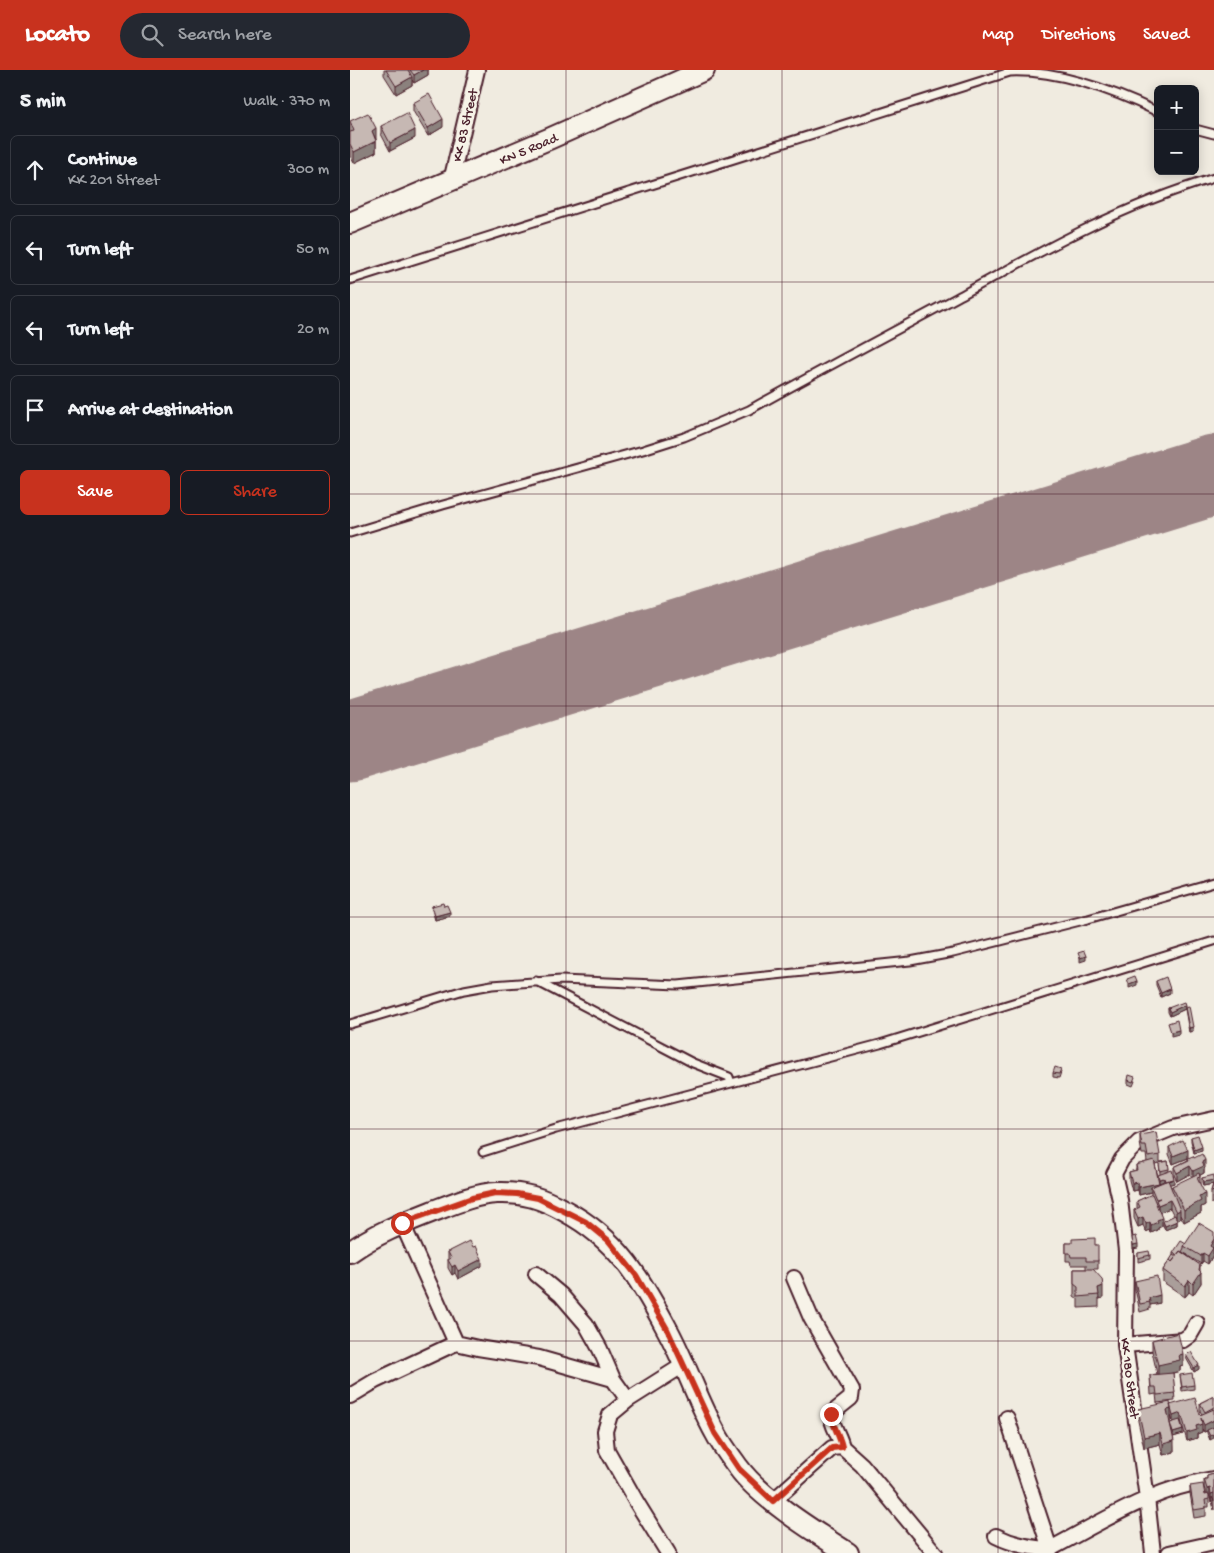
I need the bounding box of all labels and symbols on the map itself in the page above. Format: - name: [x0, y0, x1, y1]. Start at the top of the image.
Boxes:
- street label: KK 83 Street: [450, 86, 483, 164]
- street label: KN 5 Road: [497, 130, 562, 170]
- route start: [391, 1212, 414, 1235]
- street label: KK 180 Street: [1115, 1337, 1142, 1421]
- route end: [820, 1403, 843, 1426]

